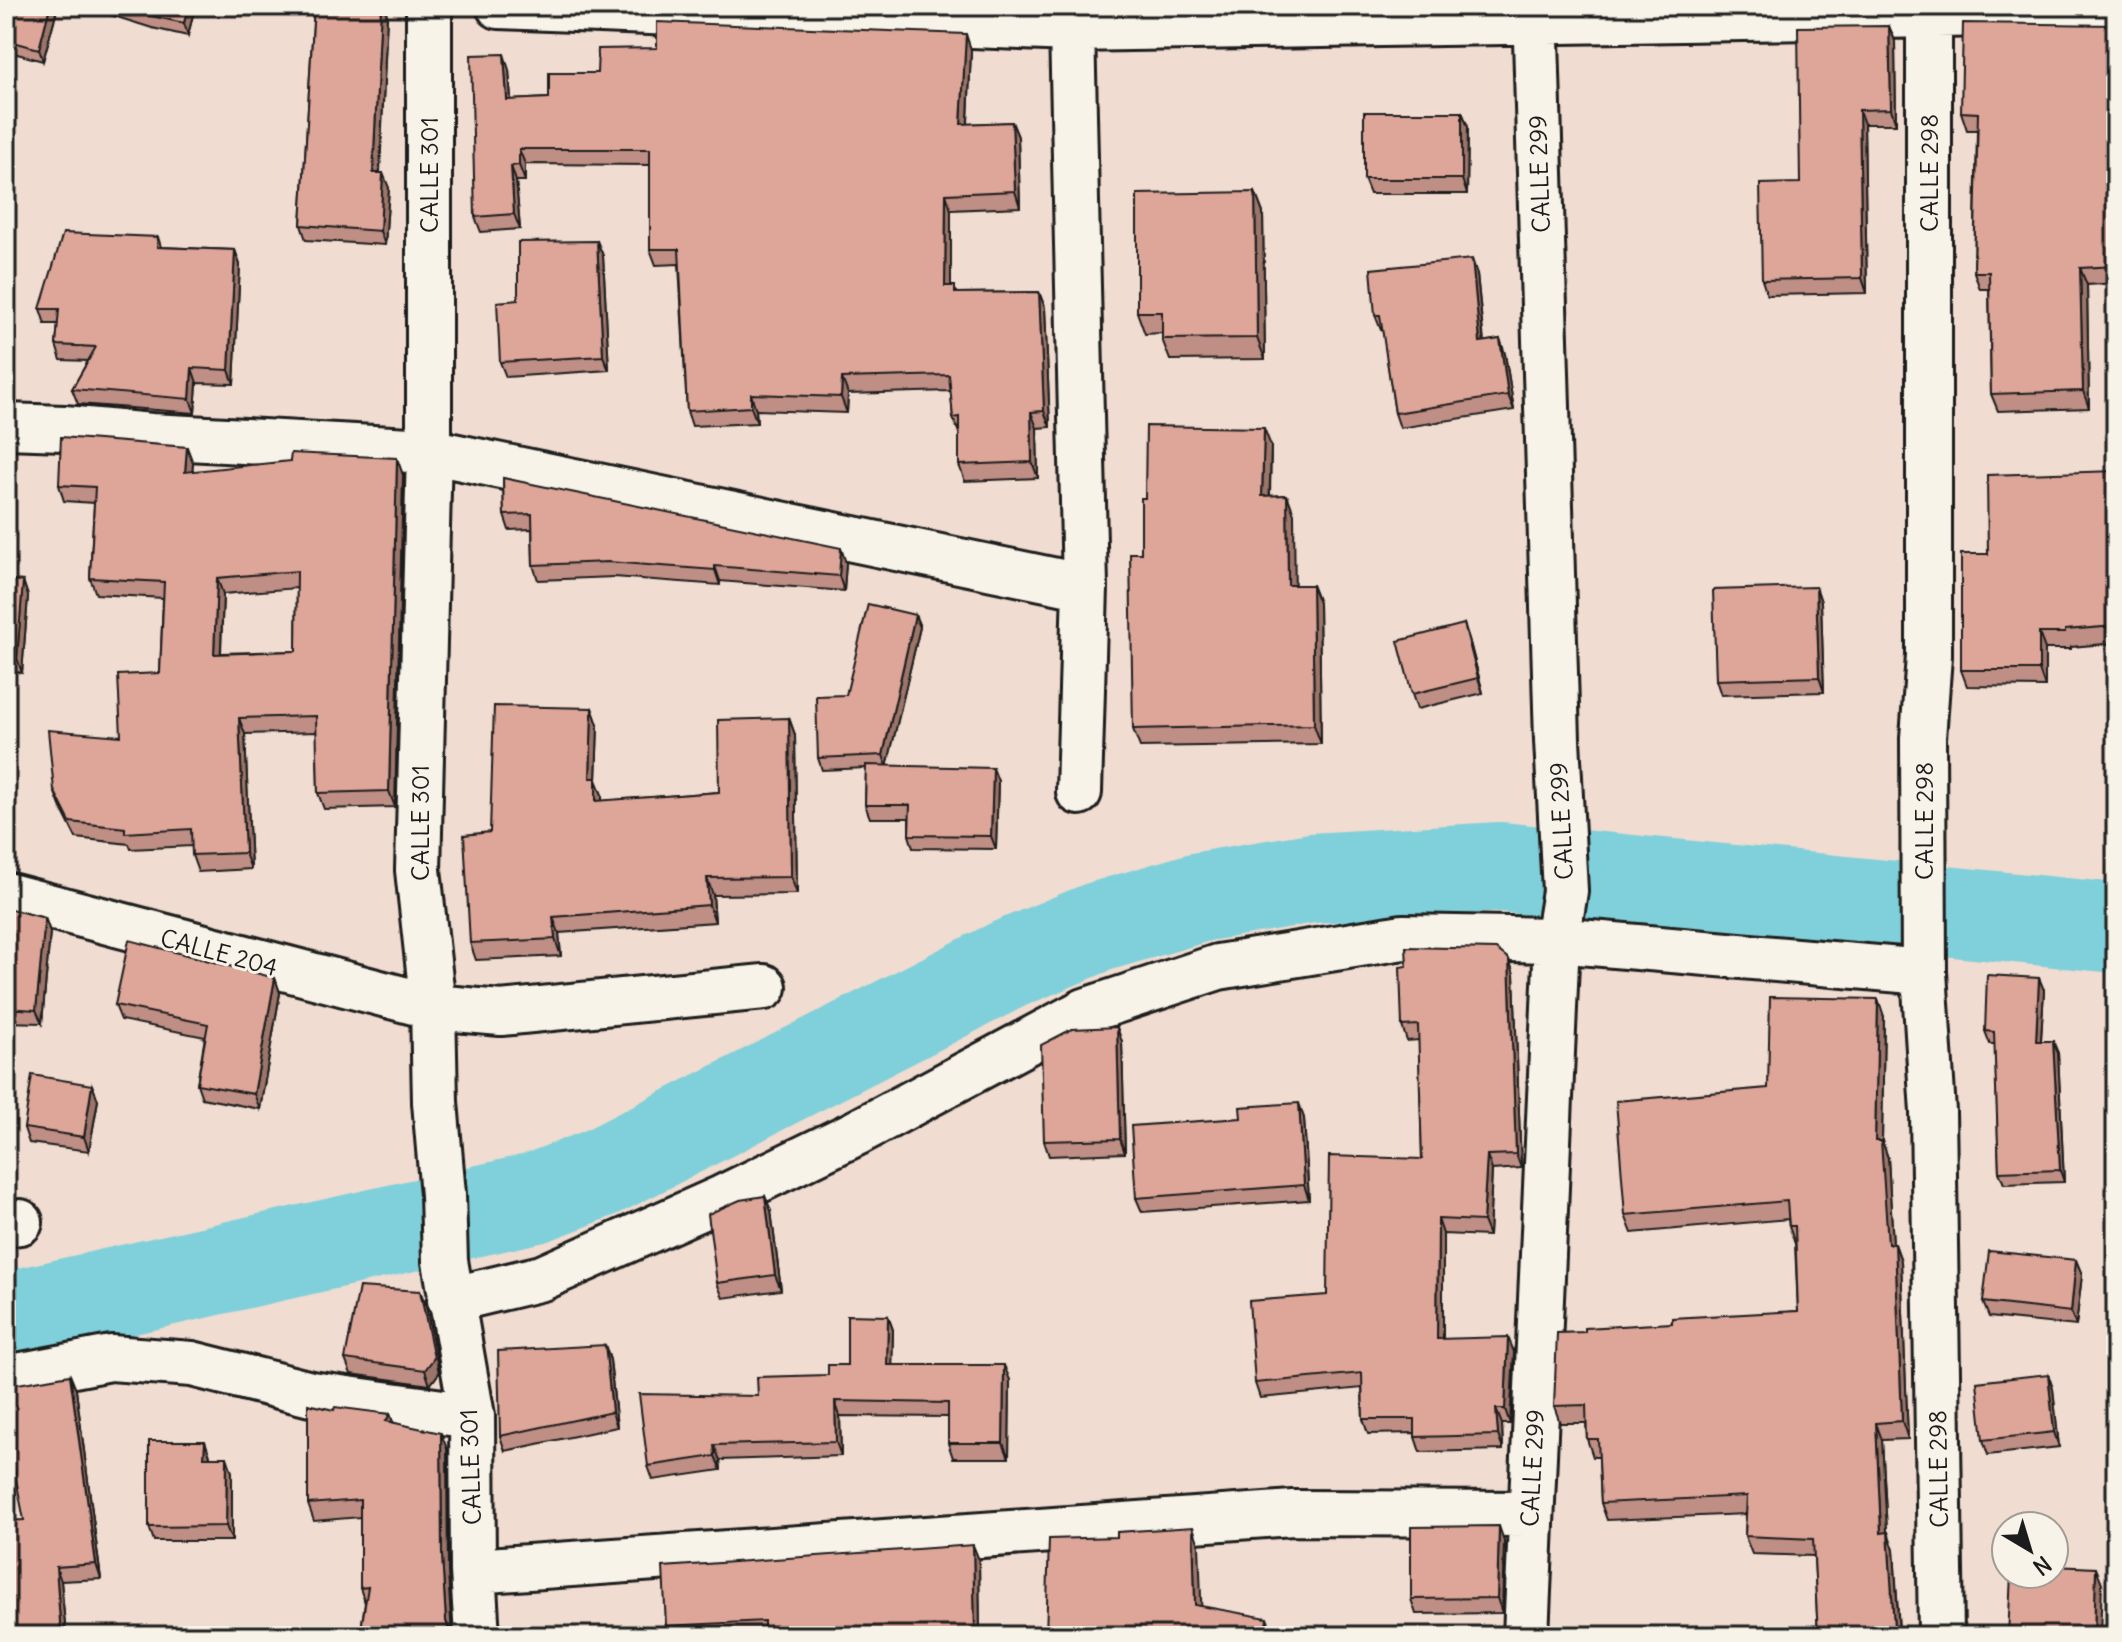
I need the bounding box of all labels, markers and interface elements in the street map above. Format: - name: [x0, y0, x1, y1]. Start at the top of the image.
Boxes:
- street label: CALLE 298: [1914, 114, 1944, 232]
- street label: CALLE 299: [1522, 115, 1556, 233]
- street label: CALLE 301: [414, 117, 444, 233]
- street label: CALLE 299: [1543, 761, 1579, 881]
- street label: CALLE 298: [1909, 762, 1939, 880]
- street label: CALLE 301: [405, 765, 435, 881]
- street label: CALLE 204: [157, 922, 281, 982]
- street label: CALLE 301: [453, 1408, 487, 1526]
- street label: CALLE 299: [1514, 1408, 1550, 1528]
- street label: CALLE 298: [1922, 1410, 1954, 1528]
- north arrow: [1990, 1510, 2070, 1590]
- text: N: [2028, 1550, 2057, 1581]

